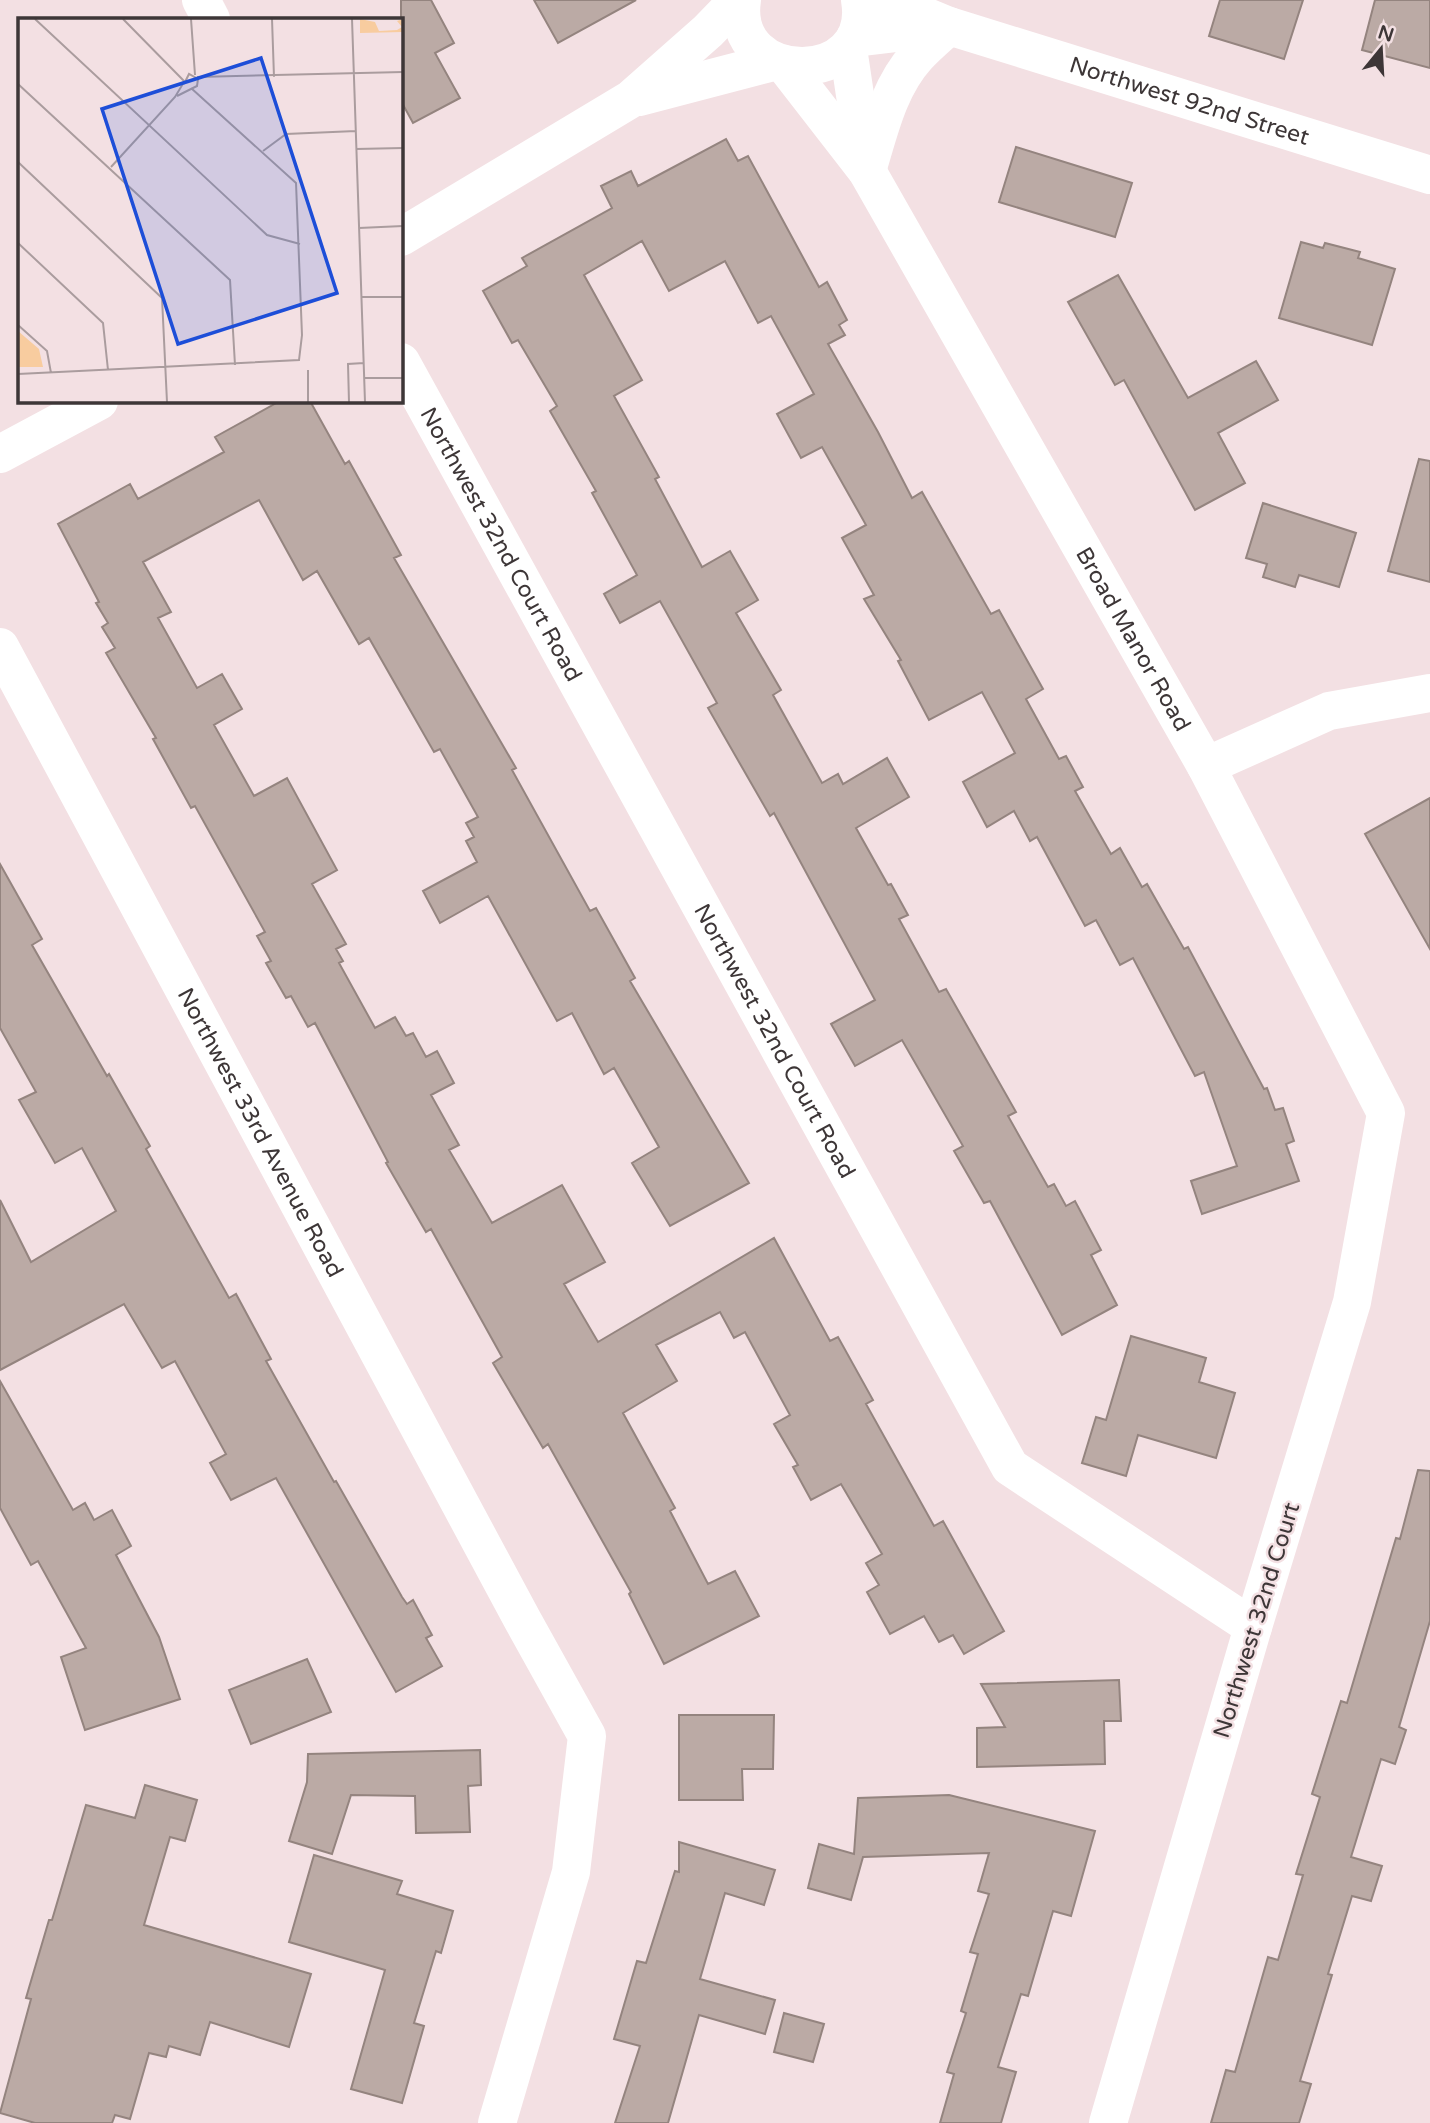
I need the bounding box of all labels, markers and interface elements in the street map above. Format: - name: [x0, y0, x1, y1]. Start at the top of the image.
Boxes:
- north arrow: [1346, 14, 1416, 84]
- inset map: [18, 18, 402, 402]
- text: N: [1375, 21, 1397, 47]
- street label: Northwest 92nd Street: [1066, 51, 1313, 152]
- street label: Northwest 32nd Court Road: [414, 403, 587, 687]
- street label: Broad Manor Road: [1069, 542, 1196, 737]
- street label: Northwest 32nd Court Road: [687, 899, 861, 1183]
- street label: Northwest 33rd Avenue Road: [171, 983, 349, 1282]
- street label: Northwest 32nd Court: [1208, 1499, 1306, 1741]

